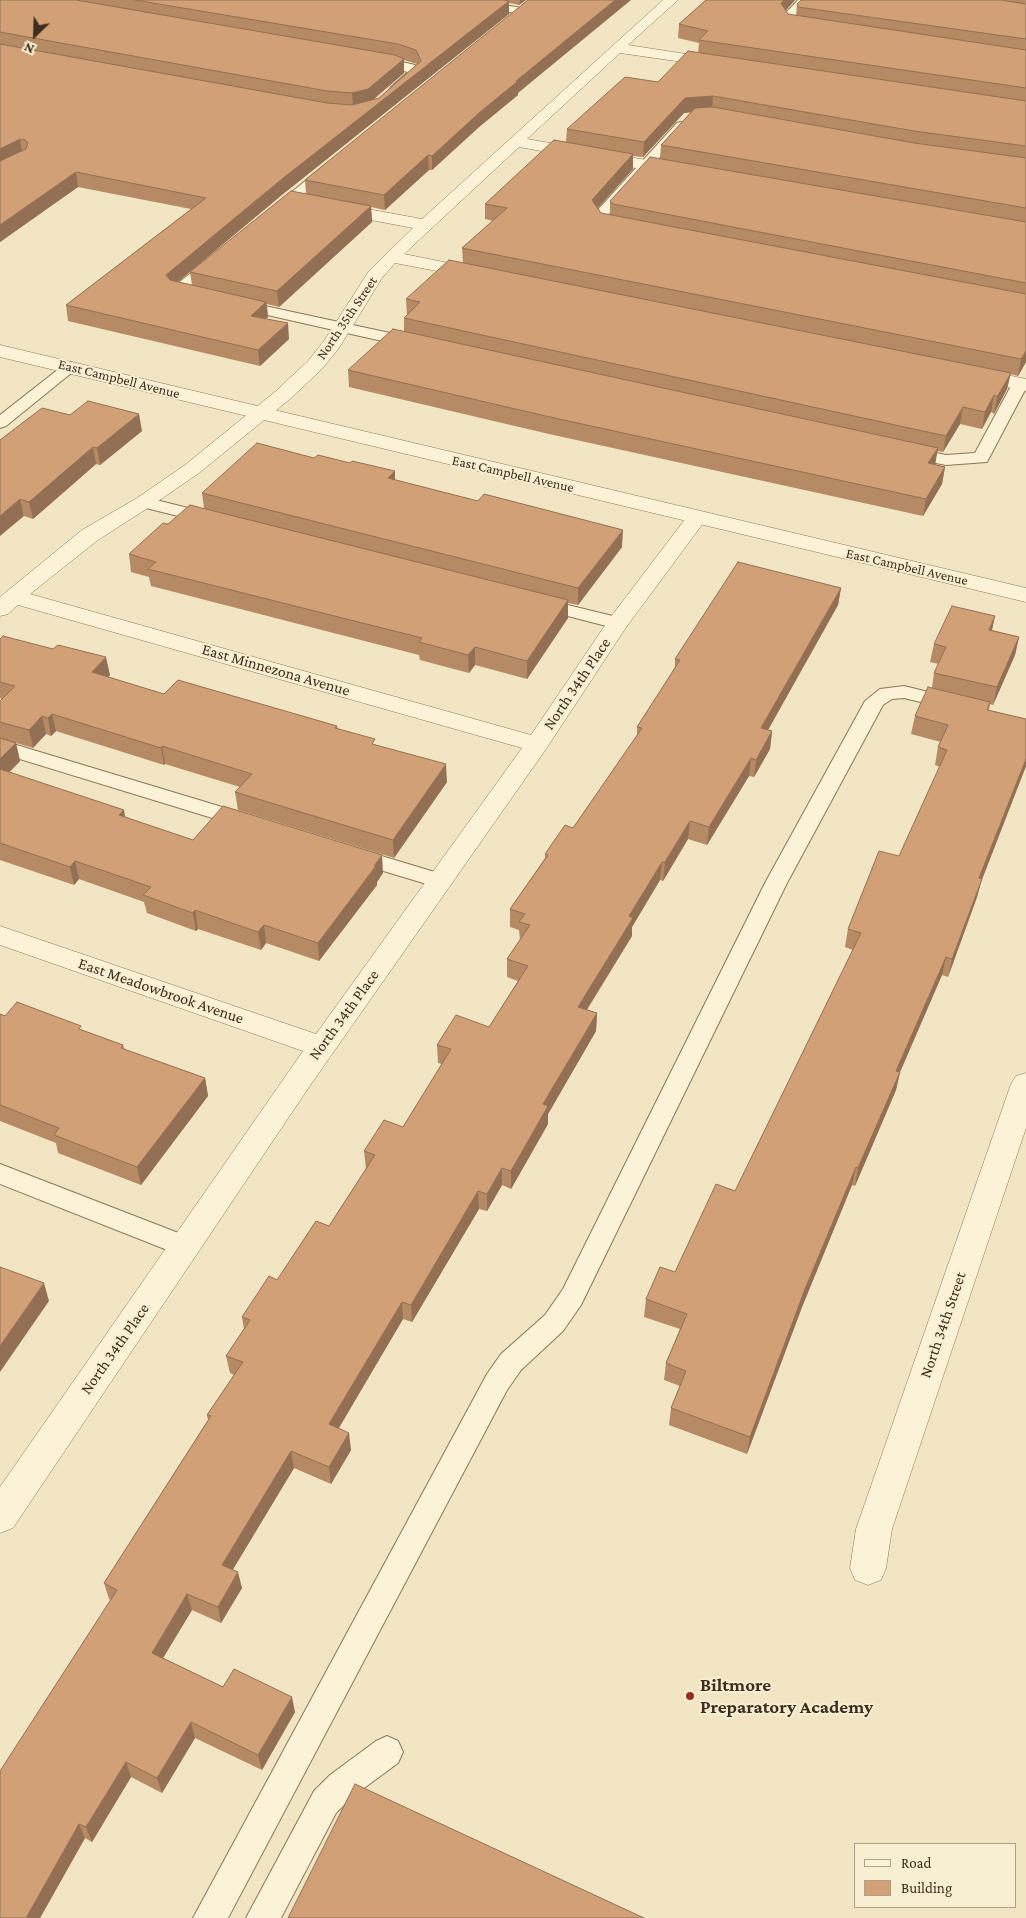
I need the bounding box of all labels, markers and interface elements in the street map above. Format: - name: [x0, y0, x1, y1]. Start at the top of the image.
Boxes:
- north arrow: [10, 10, 60, 60]
- text: N: [21, 39, 37, 58]
- street label: North 35th Street: [313, 273, 381, 363]
- street label: East Campbell Avenue: [56, 356, 182, 402]
- street label: East Campbell Avenue: [450, 452, 576, 496]
- street label: East Campbell Avenue: [844, 545, 970, 589]
- street label: North 34th Place: [539, 634, 615, 734]
- street label: East Minnezona Avenue: [200, 640, 352, 700]
- street label: East Meadowbrook Avenue: [76, 954, 246, 1028]
- street label: North 34th Place: [305, 966, 383, 1064]
- street label: North 34th Street: [916, 1269, 970, 1381]
- street label: North 34th Place: [76, 1300, 154, 1398]
- place label: Biltmore Preparatory Academy: [700, 1674, 873, 1718]
- marker: Biltmore Preparatory Academy: [684, 1690, 696, 1702]
- legend: [854, 1843, 1016, 1908]
- text: Road: [901, 1855, 931, 1871]
- text: Building: [901, 1880, 952, 1896]

